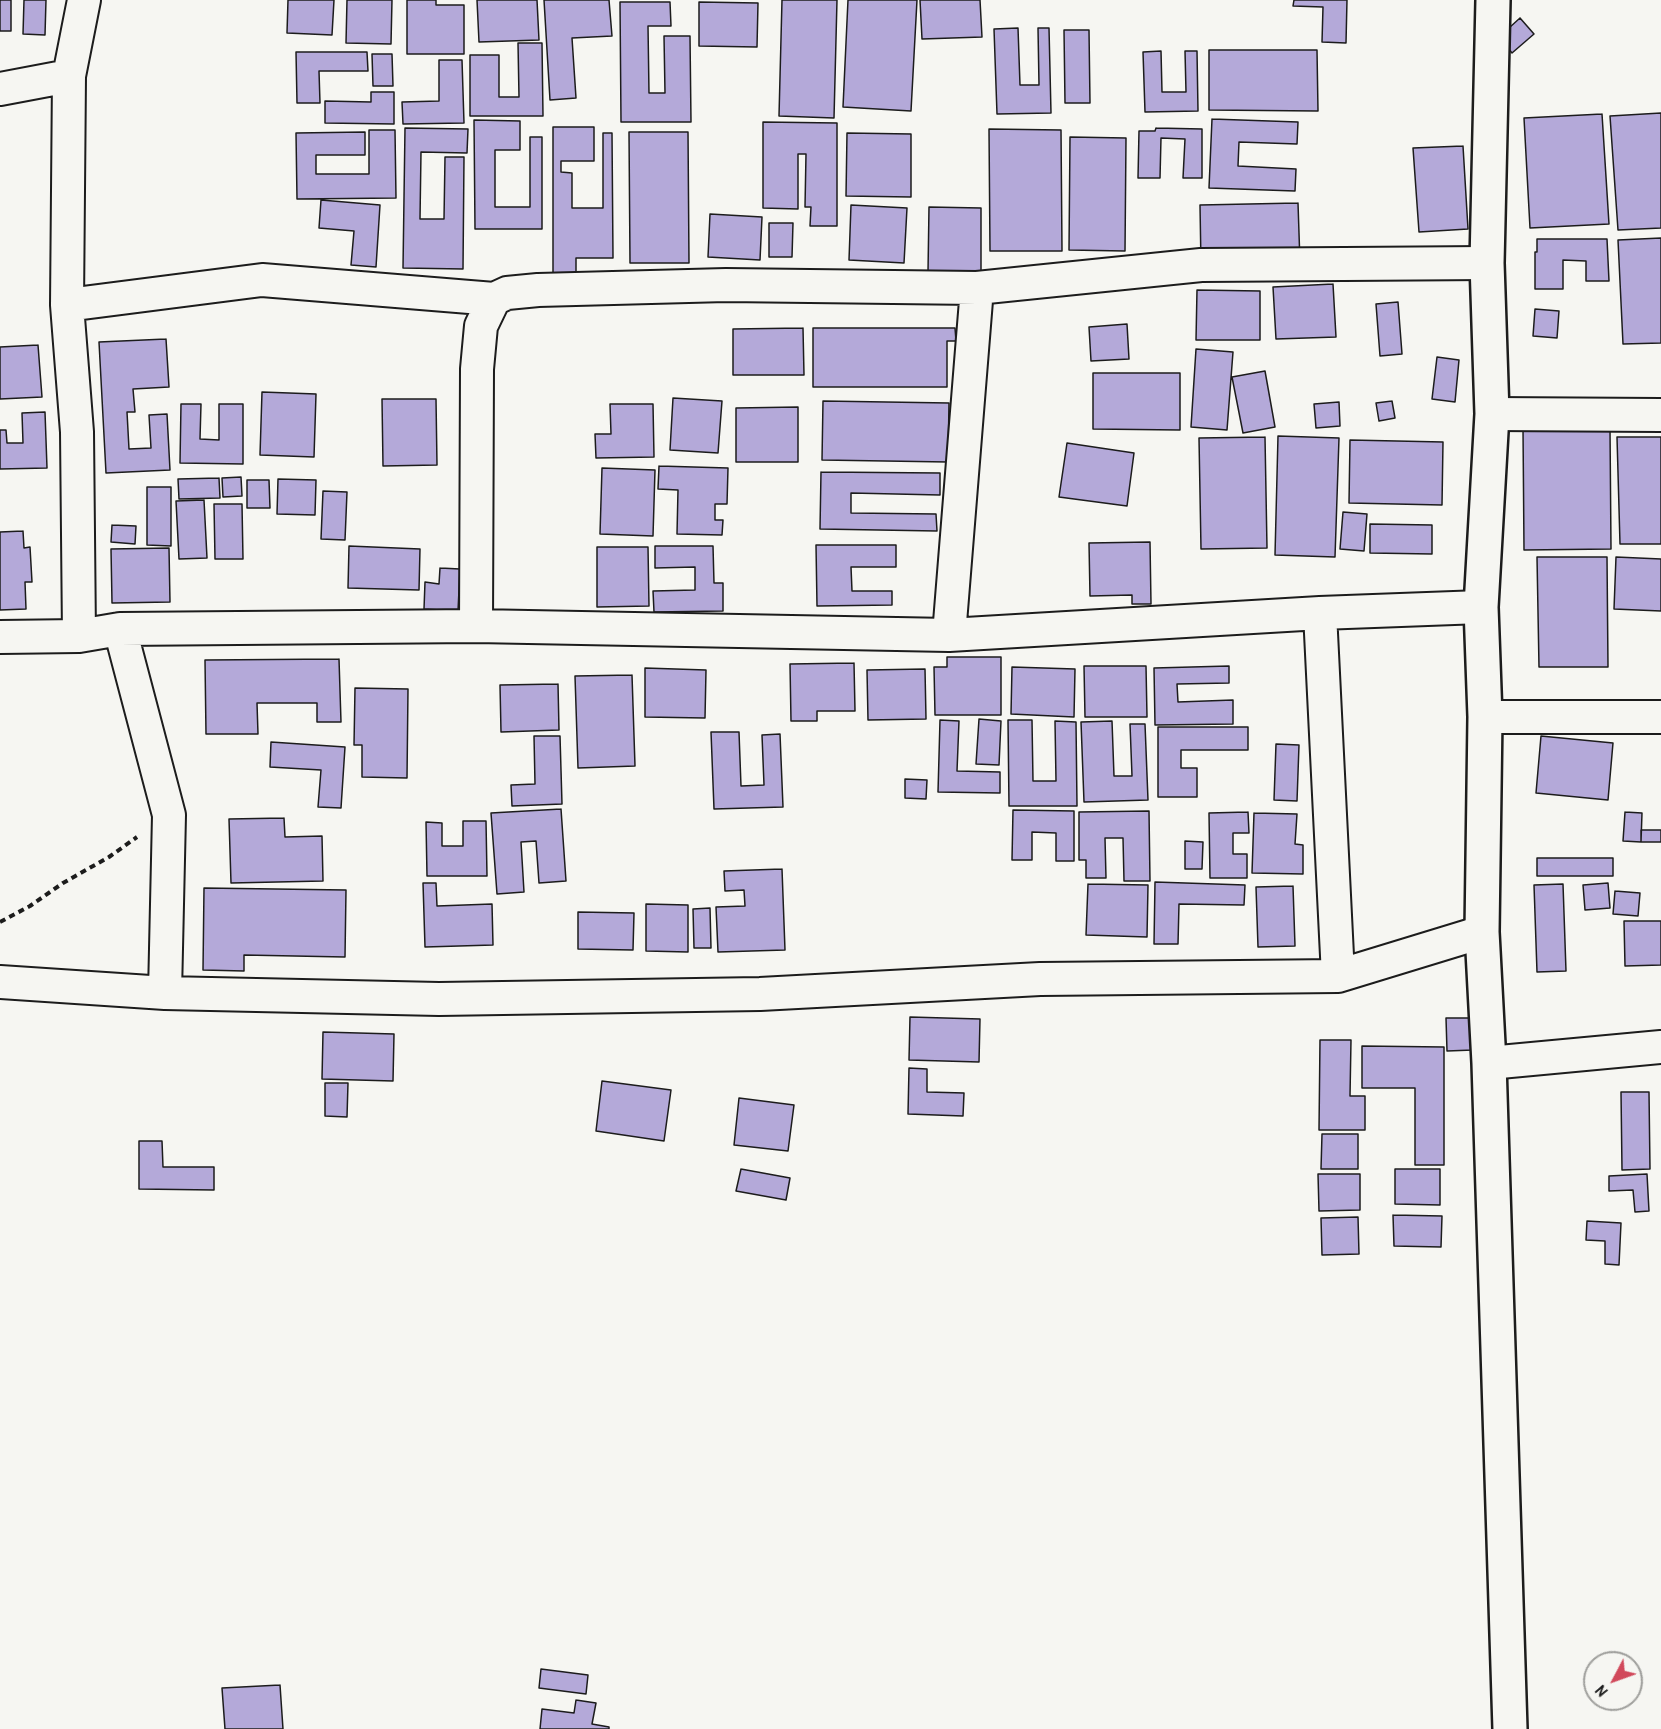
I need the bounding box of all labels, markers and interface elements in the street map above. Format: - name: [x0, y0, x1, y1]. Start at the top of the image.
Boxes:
- north arrow: [1583, 1651, 1643, 1711]
- text: N: [1590, 1681, 1612, 1702]

